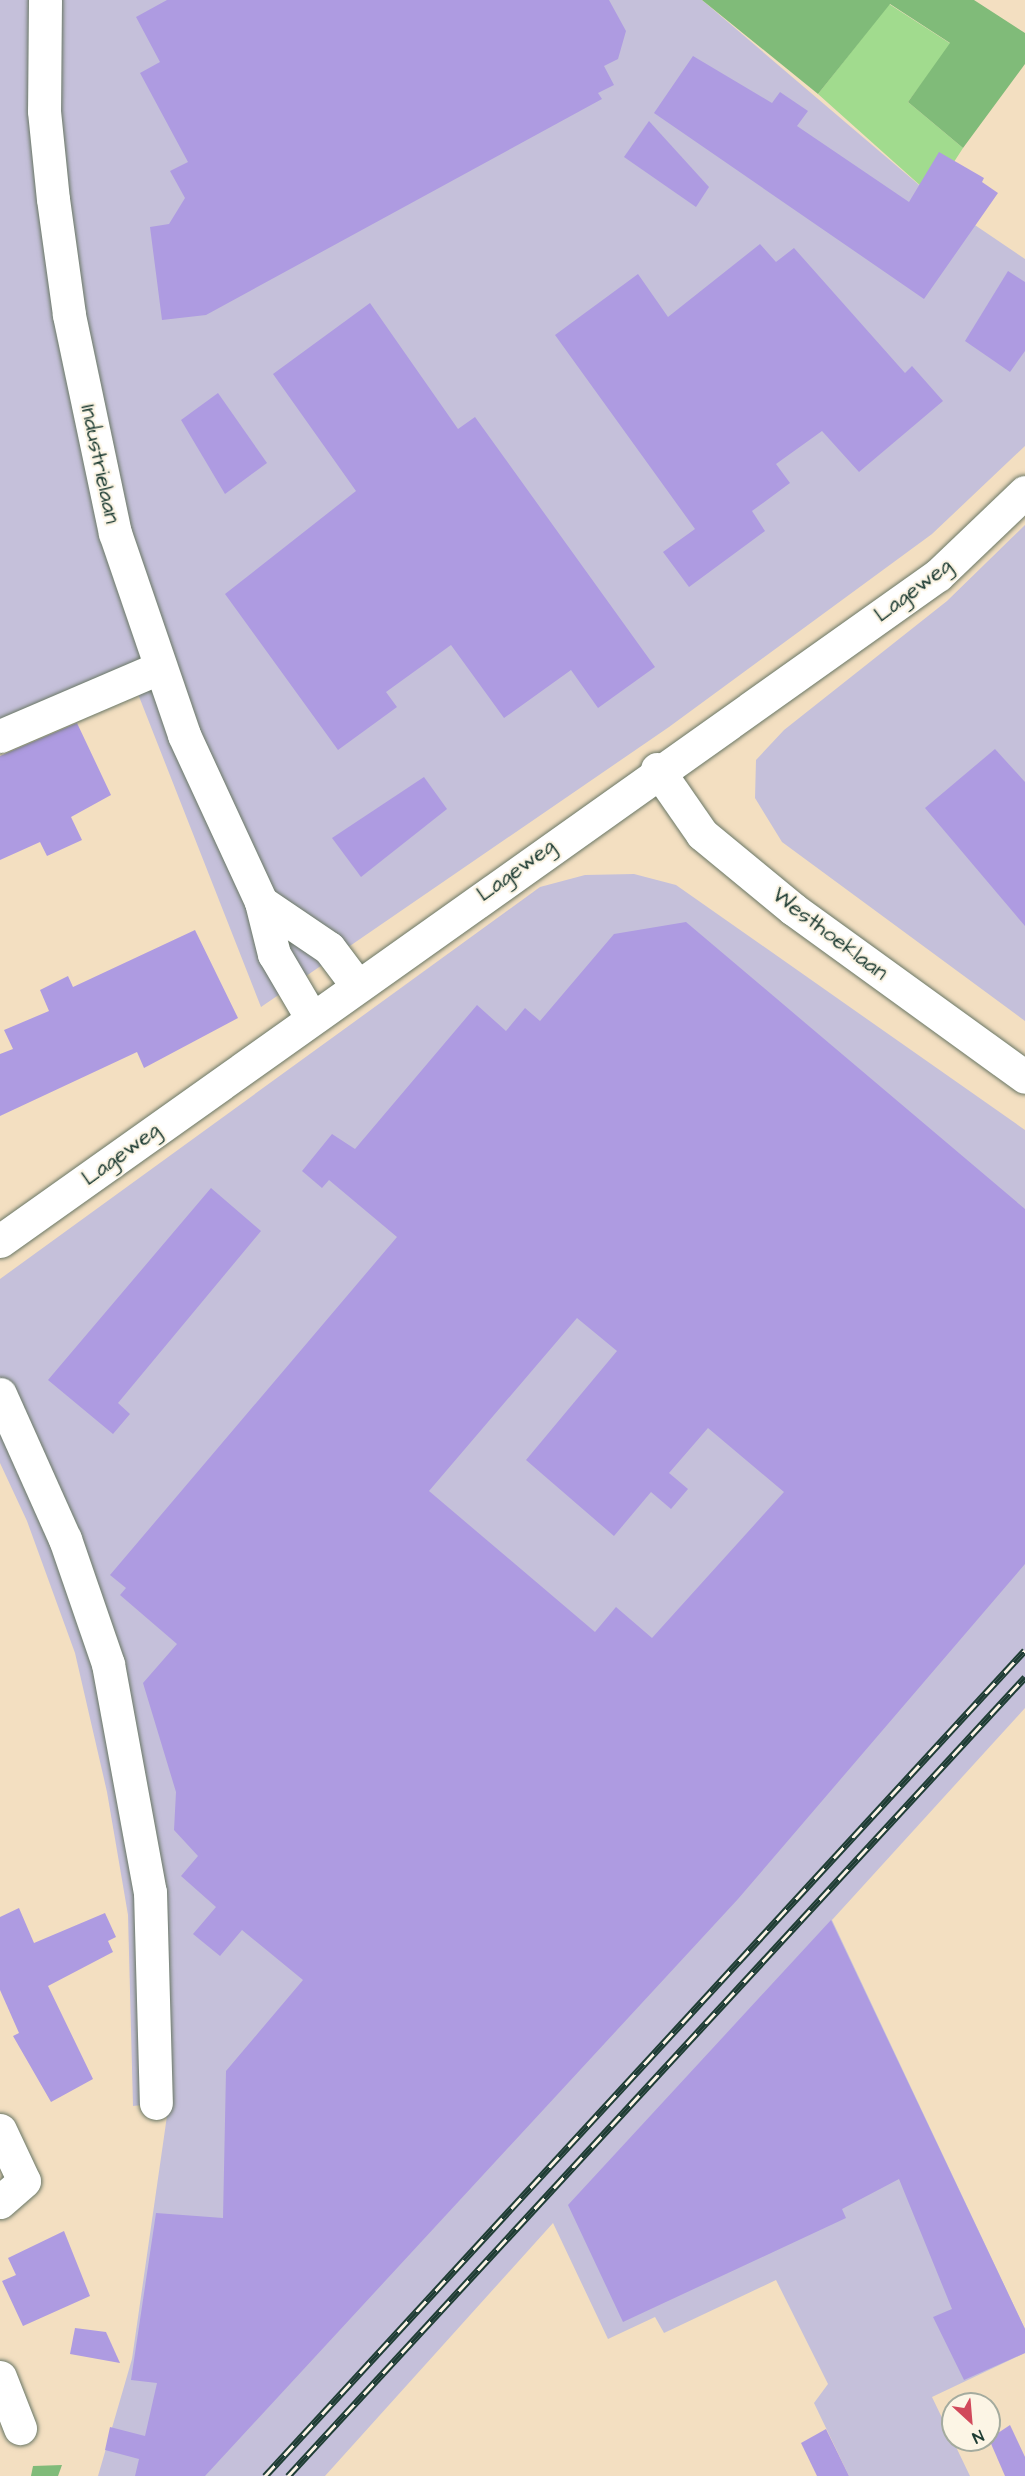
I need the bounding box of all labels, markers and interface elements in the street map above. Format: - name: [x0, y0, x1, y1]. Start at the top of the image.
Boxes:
- street label: Industrielaan: [75, 402, 125, 526]
- street label: Lageweg: [869, 552, 957, 628]
- street label: Lageweg: [472, 833, 560, 907]
- street label: Westhoeklaan: [767, 882, 893, 986]
- street label: Lageweg: [77, 1117, 165, 1191]
- north arrow: [941, 2392, 1001, 2452]
- text: N: [969, 2424, 987, 2448]

